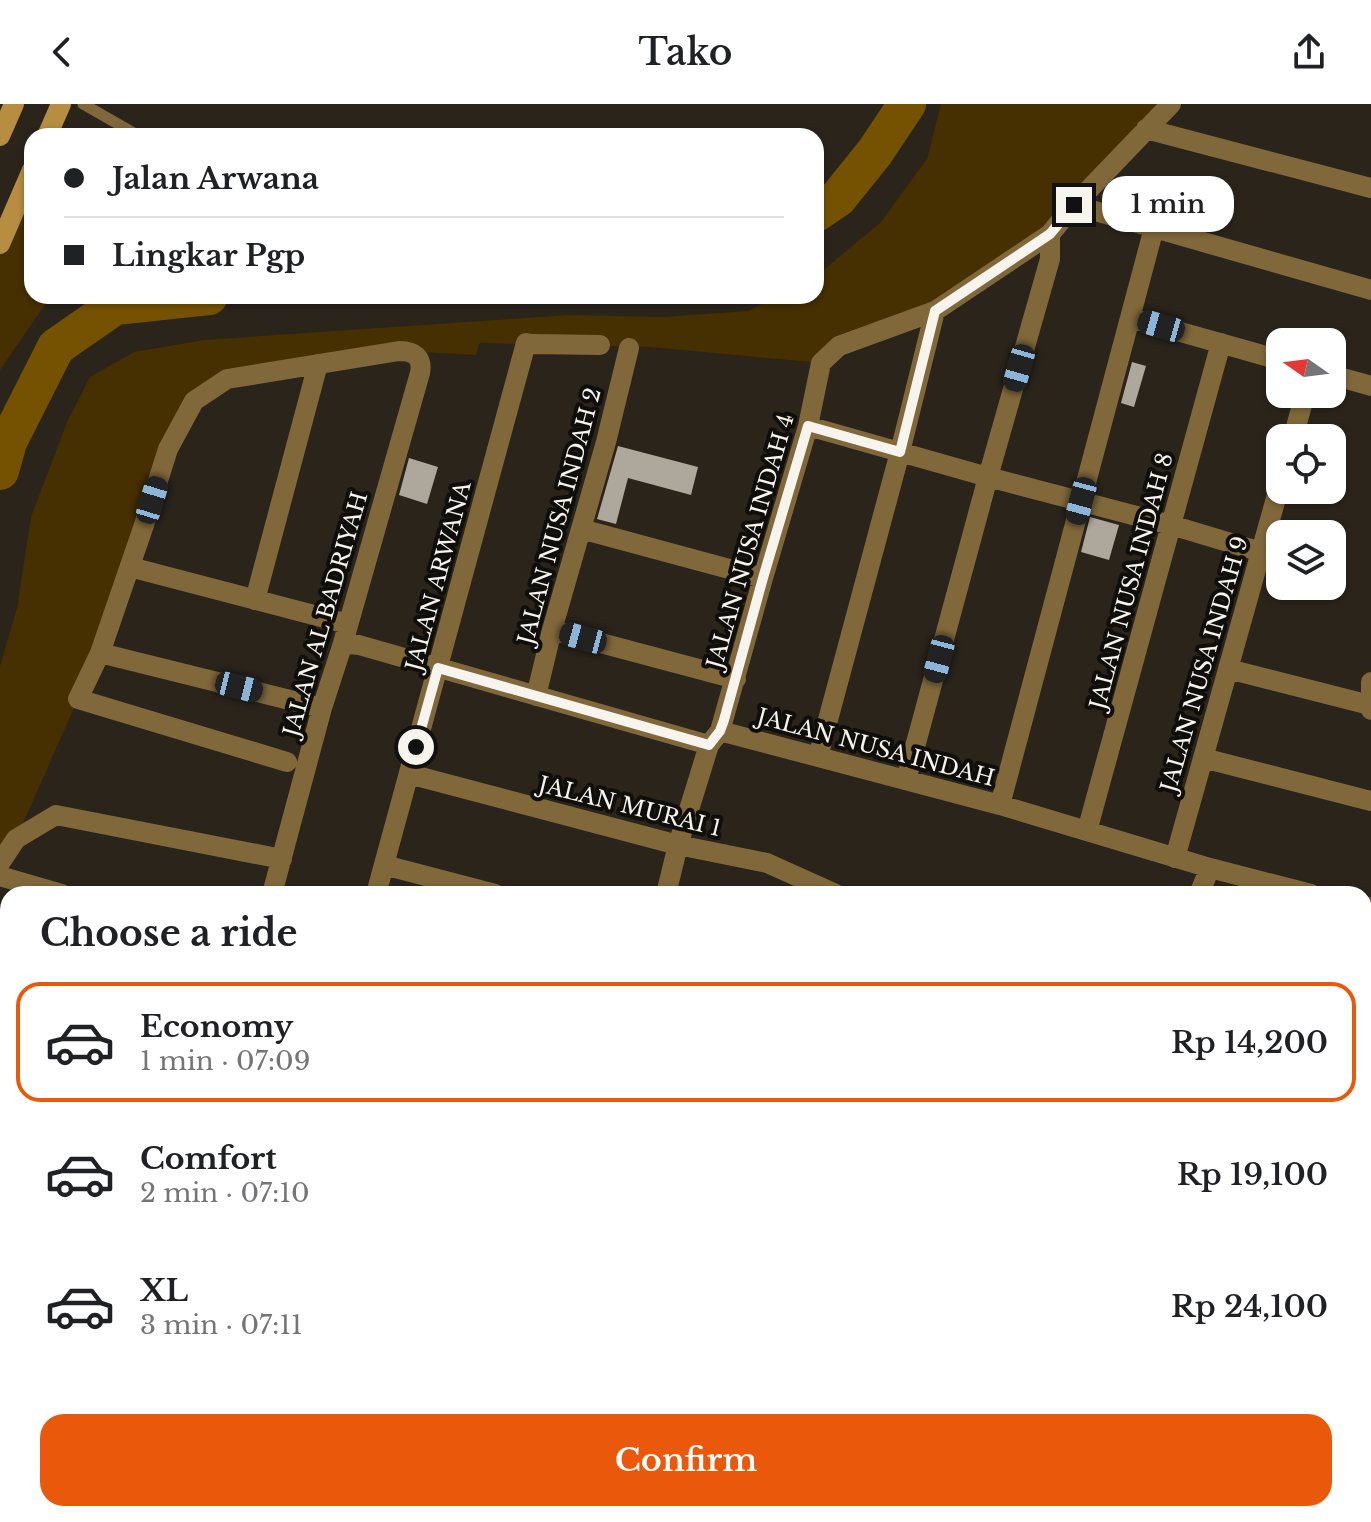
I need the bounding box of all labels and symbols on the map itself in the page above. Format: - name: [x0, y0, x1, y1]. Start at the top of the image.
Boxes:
- callout: 1 min: [1102, 177, 1234, 233]
- route end: [1056, 187, 1092, 223]
- car: [1135, 308, 1187, 344]
- north arrow: [1266, 328, 1346, 408]
- car: [1001, 342, 1037, 394]
- street label: JALAN NUSA INDAH 2: [511, 385, 607, 650]
- street label: JALAN NUSA INDAH 4: [700, 411, 800, 675]
- street label: JALAN NUSA INDAH 8: [1083, 450, 1179, 715]
- car: [134, 474, 170, 526]
- car: [1063, 475, 1099, 527]
- street label: JALAN ARWANA: [399, 478, 477, 677]
- street label: JALAN AL BADRIYAH: [277, 489, 373, 743]
- street label: JALAN NUSA INDAH 9: [1154, 533, 1254, 798]
- car: [557, 620, 609, 656]
- car: [921, 633, 957, 685]
- car: [213, 670, 265, 704]
- street label: JALAN NUSA INDAH: [751, 702, 998, 792]
- route start: [398, 729, 434, 765]
- street label: JALAN MURAI 1: [533, 770, 724, 842]

